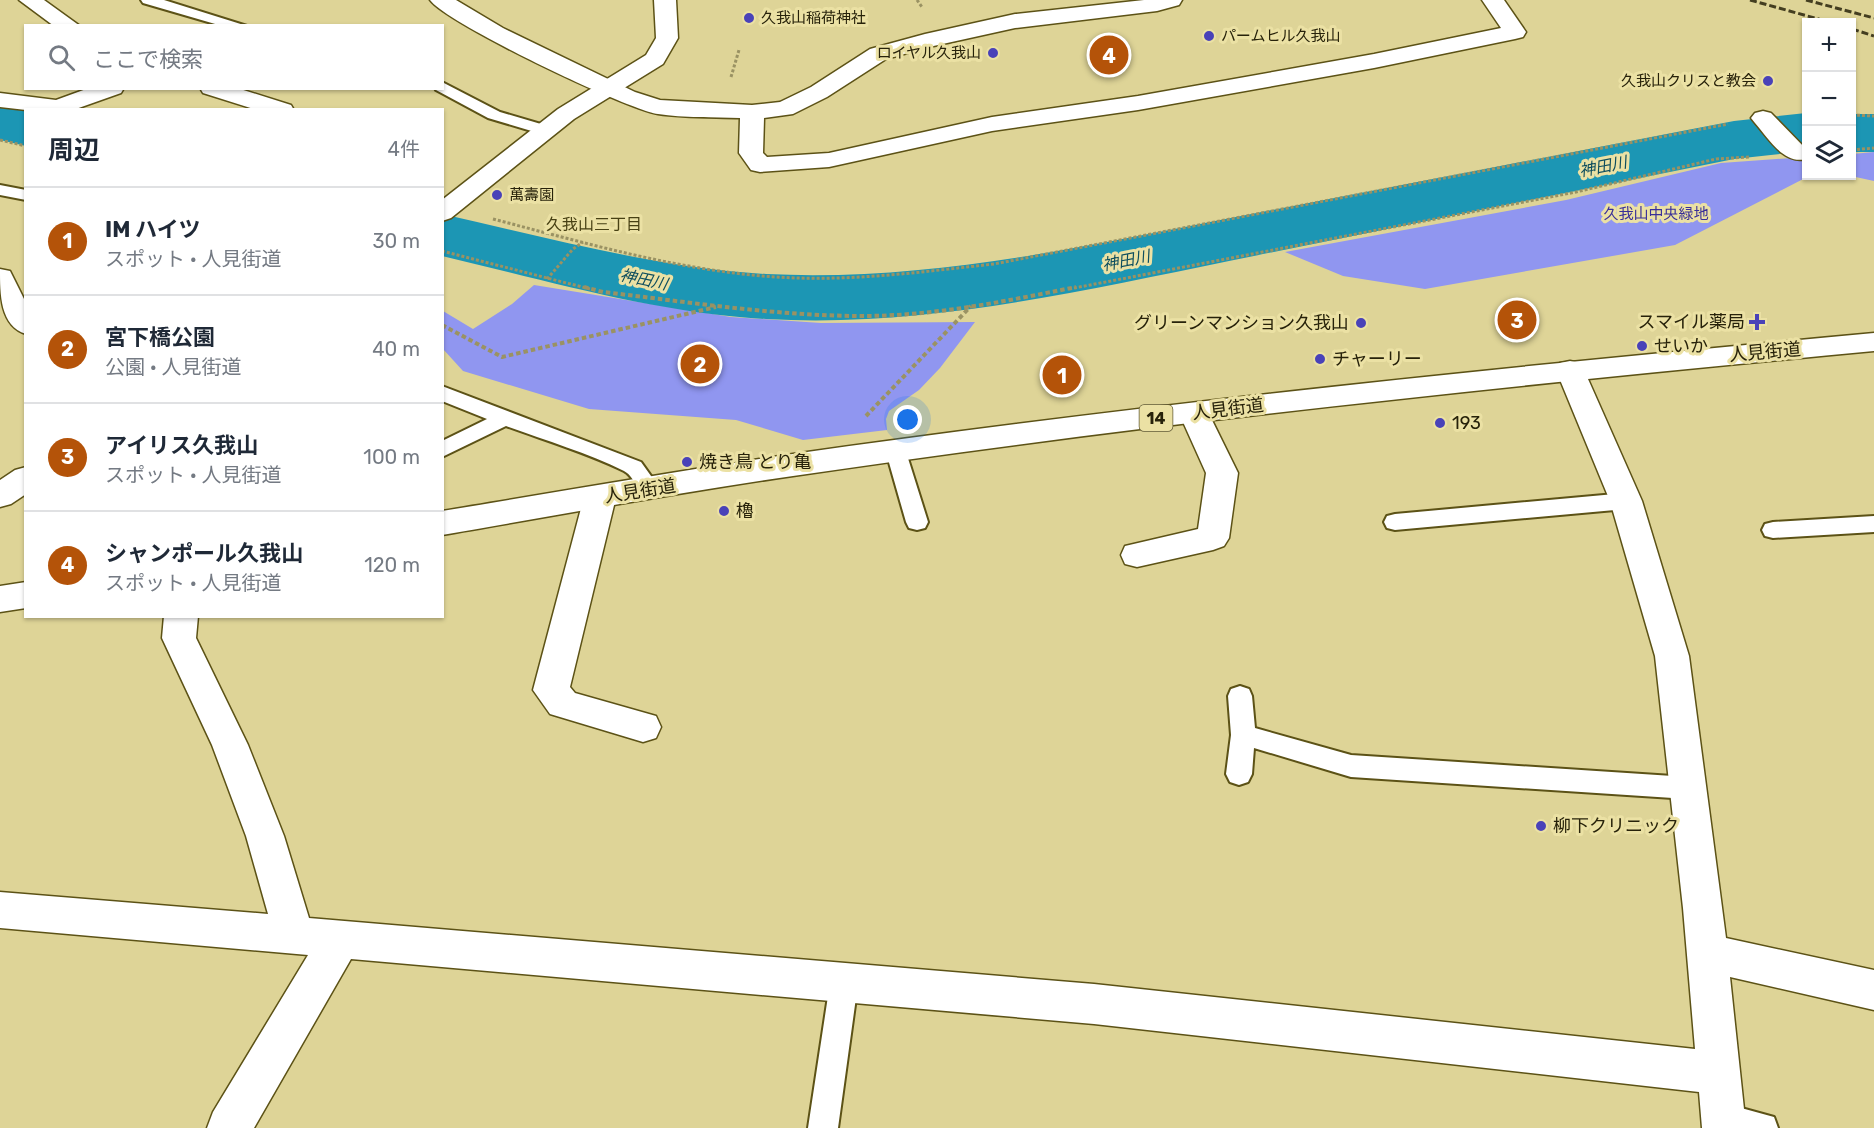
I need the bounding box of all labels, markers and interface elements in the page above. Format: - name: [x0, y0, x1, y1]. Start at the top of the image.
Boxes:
- place label: 久我山稲荷神社: [761, 9, 866, 27]
- marker: 久我山稲荷神社: [742, 11, 756, 25]
- map controls: [1802, 18, 1856, 180]
- button: +: [1802, 18, 1856, 72]
- search box: [24, 24, 444, 90]
- place label: パームヒル久我山: [1221, 27, 1341, 45]
- marker: パームヒル久我山: [1202, 29, 1216, 43]
- pin: 4: [1090, 32, 1128, 78]
- icon: search: [45, 41, 78, 74]
- place label: ロイヤル久我山: [876, 44, 981, 62]
- text: ここで検索: [93, 46, 203, 73]
- marker: ロイヤル久我山: [986, 46, 1000, 60]
- place label: 久我山クリスと教会: [1621, 72, 1756, 90]
- button: −: [1802, 72, 1856, 126]
- marker: 久我山クリスと教会: [1761, 74, 1775, 88]
- button: layers: [1802, 126, 1856, 180]
- text: 周辺: [48, 135, 100, 166]
- text: 4件: [388, 137, 420, 161]
- water label: 神田川: [1578, 152, 1630, 180]
- place label: 萬壽園: [509, 186, 554, 204]
- marker: 萬壽園: [490, 188, 504, 202]
- park label: 久我山中央緑地: [1603, 205, 1709, 223]
- district label: 久我山三丁目: [546, 215, 642, 234]
- text: IM ハイツ: [105, 216, 201, 243]
- text: 1: [63, 229, 72, 253]
- text: 30 m: [373, 229, 420, 253]
- water label: 神田川: [1101, 246, 1153, 274]
- text: スポット · 人見街道: [105, 247, 281, 271]
- water label: 神田川: [618, 265, 671, 294]
- pin: 3: [1498, 298, 1537, 342]
- place label: スマイル薬局: [1638, 311, 1745, 333]
- place label: グリーンマンション久我山: [1134, 312, 1349, 334]
- marker: スマイル薬局: [1750, 315, 1764, 329]
- marker: グリーンマンション久我山: [1354, 316, 1368, 330]
- text: 宮下橋公園: [105, 324, 215, 351]
- place label: せいか: [1654, 335, 1708, 357]
- text: 2: [61, 337, 74, 361]
- text: 40 m: [372, 337, 420, 361]
- street label: 人見街道: [1728, 338, 1802, 366]
- marker: せいか: [1635, 339, 1649, 353]
- pin: 2: [680, 342, 720, 386]
- place label: チャーリー: [1332, 348, 1422, 370]
- pin: 1: [1042, 352, 1082, 398]
- marker: チャーリー: [1313, 352, 1327, 366]
- text: 公園 · 人見街道: [105, 355, 241, 379]
- street label: 人見街道: [1191, 394, 1265, 424]
- your location: [893, 405, 922, 434]
- road number: 14: [1140, 405, 1172, 431]
- place label: 193: [1452, 412, 1481, 434]
- marker: 193: [1433, 416, 1447, 430]
- text: アイリス久我山: [105, 432, 258, 459]
- text: 3: [61, 445, 74, 469]
- text: 100 m: [363, 445, 420, 469]
- place label: 焼き鳥 とり亀: [699, 451, 811, 473]
- marker: 焼き鳥 とり亀: [680, 455, 694, 469]
- text: スポット · 人見街道: [105, 463, 281, 487]
- street label: 人見街道: [603, 475, 677, 507]
- place label: 櫓: [736, 500, 754, 522]
- marker: 櫓: [717, 504, 731, 518]
- text: シャンポール久我山: [105, 540, 303, 567]
- text: 4: [61, 553, 74, 577]
- text: 120 m: [364, 553, 420, 577]
- text: スポット · 人見街道: [105, 571, 281, 595]
- place label: 柳下クリニック: [1553, 815, 1679, 837]
- marker: 柳下クリニック: [1534, 819, 1548, 833]

